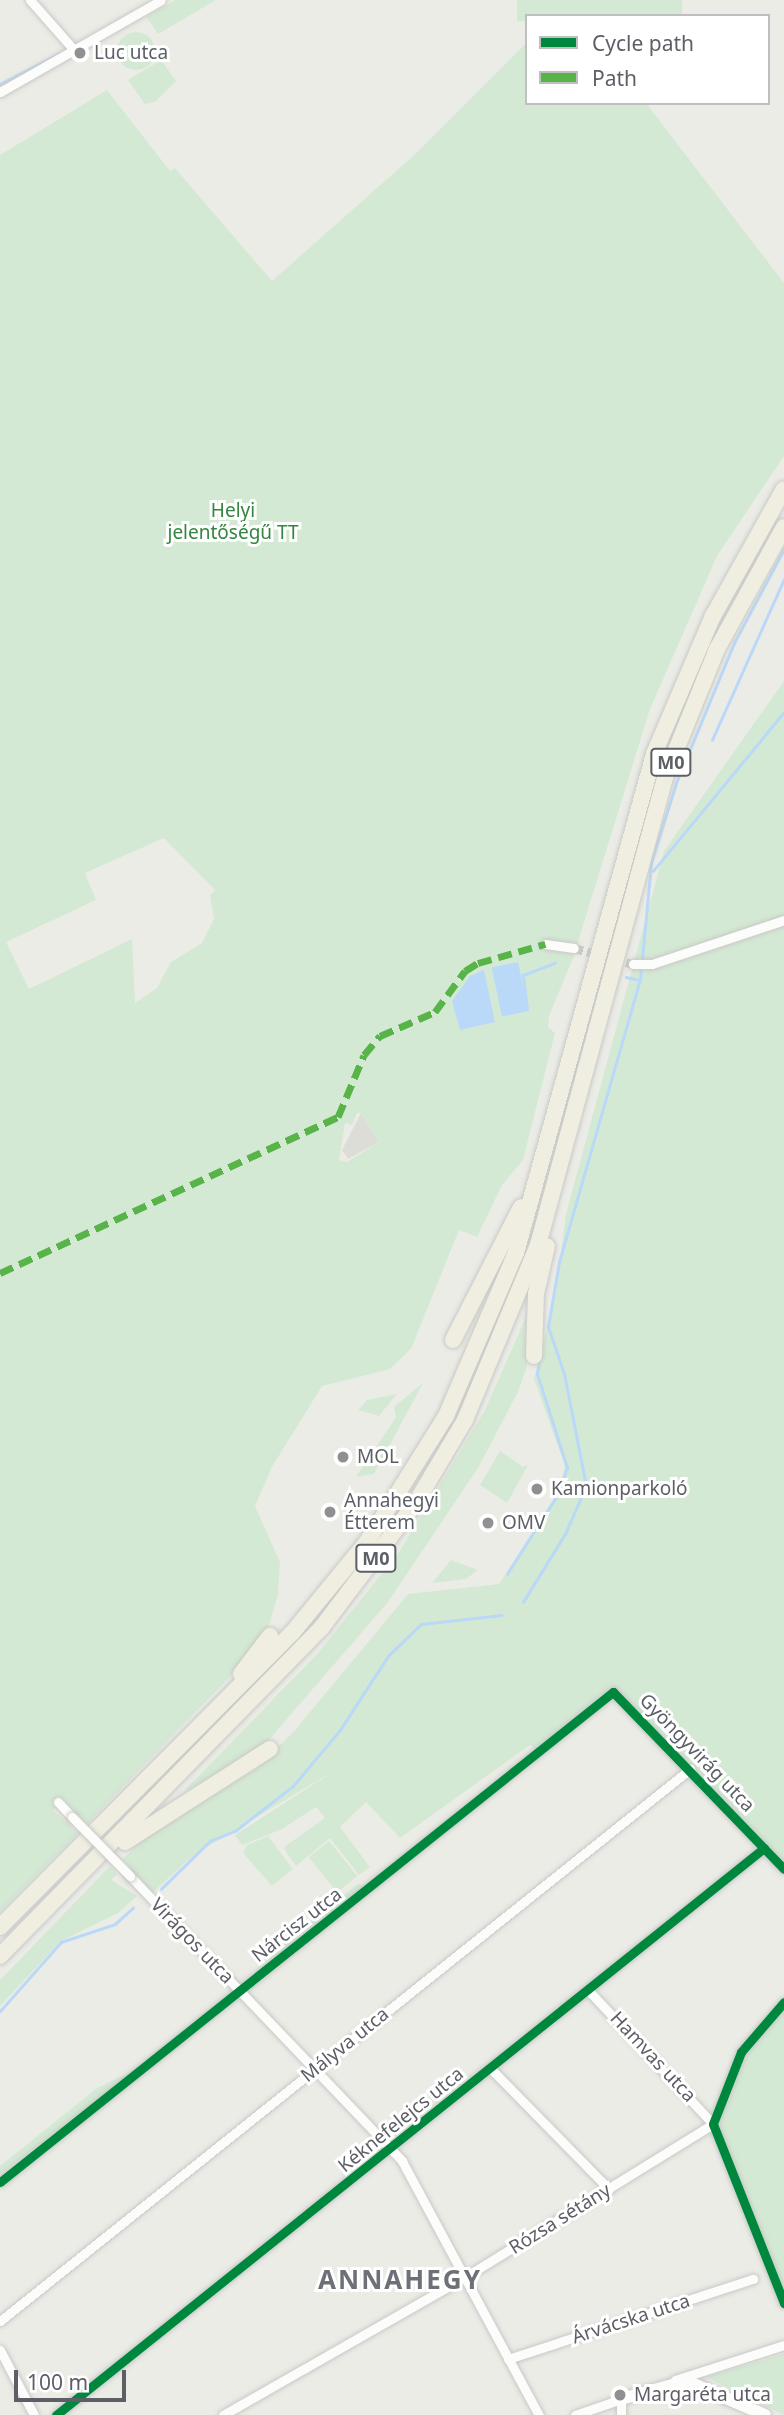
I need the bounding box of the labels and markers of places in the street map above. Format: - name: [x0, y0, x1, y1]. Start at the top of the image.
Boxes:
- place label: Luc utca: [94, 42, 168, 64]
- marker: Luc utca: [72, 45, 88, 61]
- place label: MOL: [357, 1446, 399, 1468]
- marker: MOL: [335, 1449, 351, 1465]
- place label: Kamionparkoló: [551, 1478, 688, 1500]
- marker: Kamionparkoló: [529, 1481, 545, 1497]
- place label: Annahegyi Étterem: [344, 1490, 439, 1534]
- marker: Annahegyi Étterem: [322, 1504, 338, 1520]
- place label: OMV: [502, 1512, 545, 1534]
- marker: OMV: [480, 1515, 496, 1531]
- place label: Margaréta utca: [634, 2384, 771, 2406]
- marker: Margaréta utca: [612, 2387, 628, 2403]

